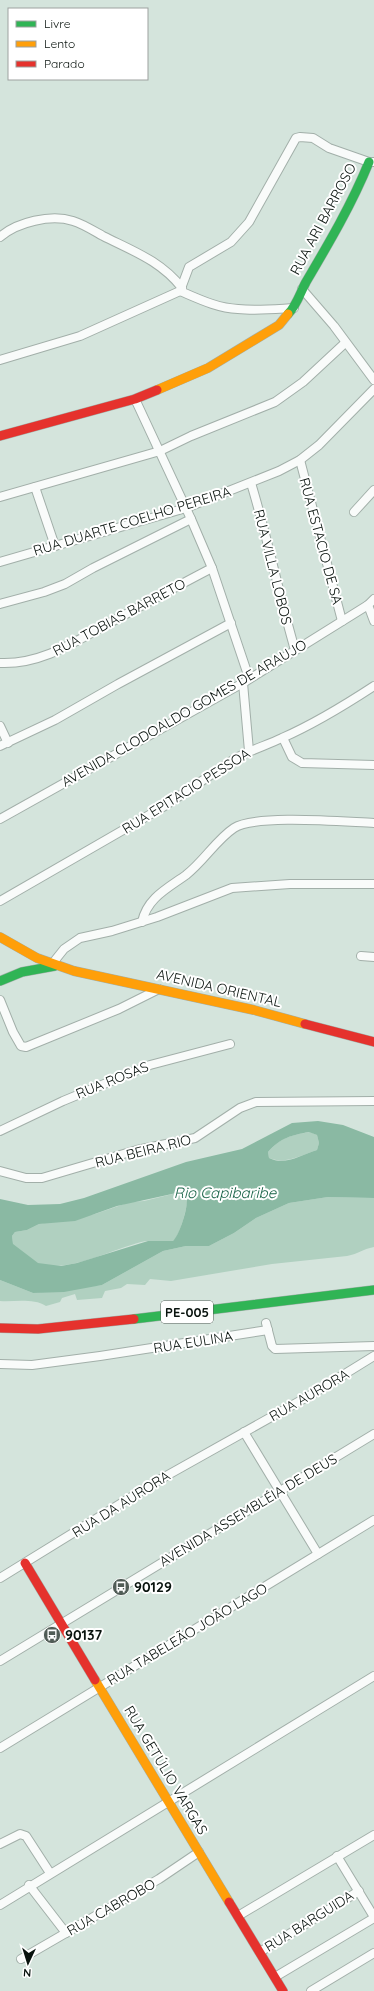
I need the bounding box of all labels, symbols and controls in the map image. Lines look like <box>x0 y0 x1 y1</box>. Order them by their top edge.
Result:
legend <box>8 8 148 80</box>
text: Livre <box>44 16 71 31</box>
text: Lento <box>44 36 75 51</box>
text: Parado <box>44 56 85 71</box>
street label: RUA ARI BARROSO <box>286 160 360 278</box>
street label: RUA ESTACIO DE SA <box>295 476 347 606</box>
street label: RUA DUARTE COELHO PEREIRA <box>31 482 233 560</box>
street label: RUA VILLA LOBOS <box>250 507 296 627</box>
street label: RUA TOBIAS BARRETO <box>49 574 189 660</box>
street label: AVENIDA CLODOALDO GOMES DE ARAUJO <box>58 635 310 791</box>
street label: RUA EPITACIO PESSOA <box>119 744 253 838</box>
street label: AVENIDA ORIENTAL <box>155 965 284 1011</box>
street label: RUA ROSAS <box>73 1057 151 1103</box>
street label: RUA BEIRA RIO <box>93 1130 193 1172</box>
water label: Rio Capibaribe <box>174 1183 277 1202</box>
road number: PE-005 <box>161 1301 213 1323</box>
street label: RUA EULINA <box>152 1327 234 1357</box>
street label: RUA AURORA <box>266 1365 352 1425</box>
street label: AVENIDA ASSEMBLÉIA DE DEUS <box>156 1450 340 1570</box>
street label: RUA DA AURORA <box>69 1467 173 1541</box>
bus stop icon: 90129 <box>111 1577 131 1597</box>
place label: 90129 <box>134 1578 172 1596</box>
street label: RUA TABELEÃO JOÃO LAGO <box>103 1579 271 1689</box>
bus stop icon: 90137 <box>42 1625 62 1645</box>
place label: 90137 <box>65 1626 103 1644</box>
street label: RUA GETÚLIO VARGAS <box>120 1702 212 1838</box>
street label: RUA CABROBO <box>64 1874 159 1940</box>
street label: RUA BARGUIDA <box>261 1886 357 1956</box>
north arrow <box>8 1943 48 1983</box>
text: N <box>23 1966 32 1980</box>

